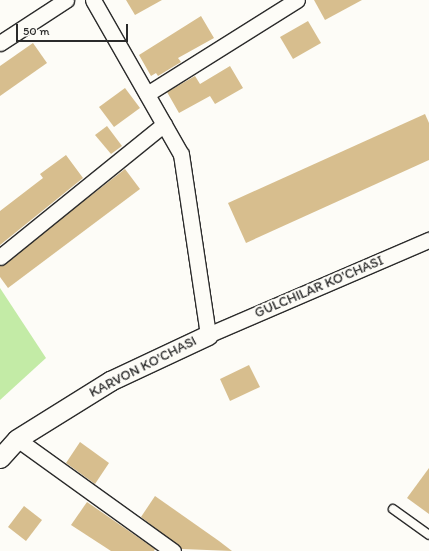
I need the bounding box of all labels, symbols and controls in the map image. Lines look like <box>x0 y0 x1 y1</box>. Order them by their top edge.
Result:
scale bar <box>18 16 130 42</box>
text: 50 m <box>23 24 49 38</box>
street label: GULCHILAR KO'CHASI <box>252 252 386 322</box>
street label: KARVON KO'CHASI <box>86 332 200 402</box>

